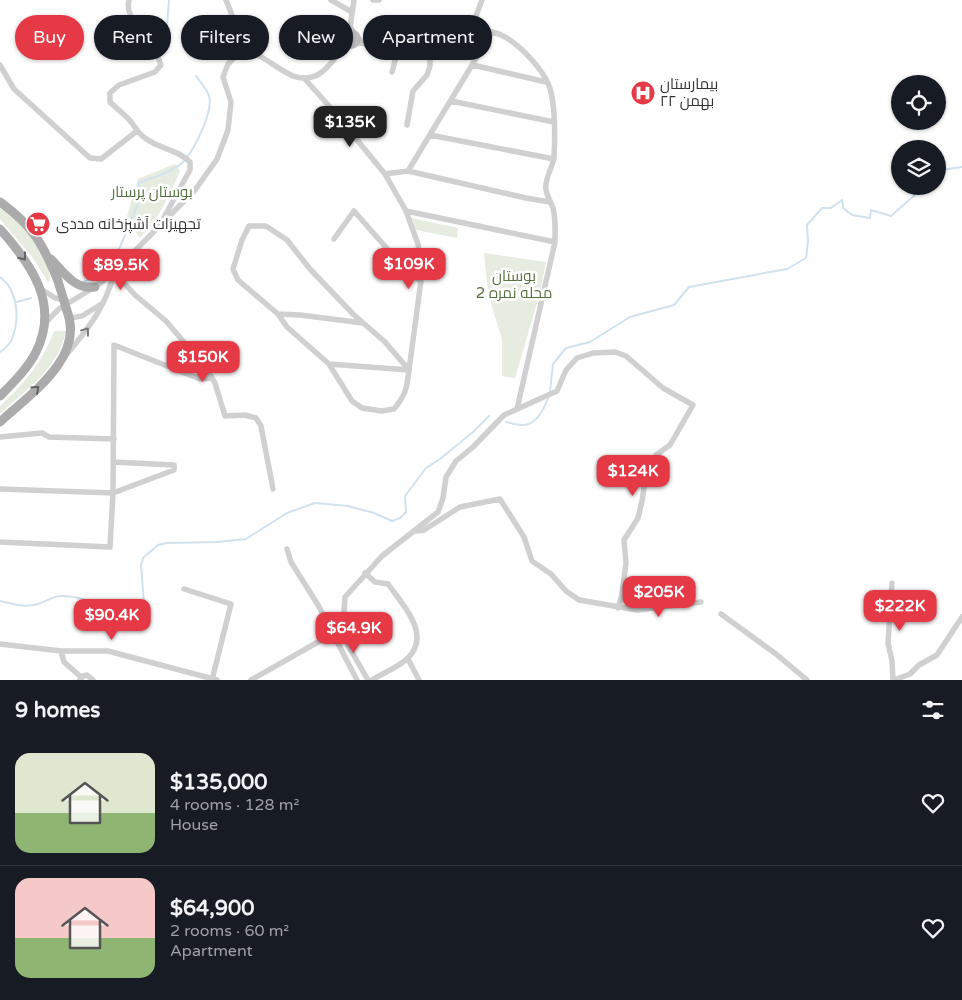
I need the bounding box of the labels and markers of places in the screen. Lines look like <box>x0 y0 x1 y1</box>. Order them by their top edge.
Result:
place label: بیمارستان ۲۲ بهمن <box>660 75 718 111</box>
hospital icon: بیمارستان ۲۲ بهمن <box>630 80 656 106</box>
pin: $135K <box>315 106 385 148</box>
supermarket icon: تجهیزات آشپزخانه مددی <box>25 211 51 237</box>
place label: تجهیزات آشپزخانه مددی <box>56 215 201 234</box>
pin: $89.5K <box>80 248 162 291</box>
pin: $109K <box>374 248 444 290</box>
pin: $150K <box>168 340 238 383</box>
pin: $124K <box>598 454 668 497</box>
pin: $205K <box>624 576 694 618</box>
pin: $222K <box>865 590 935 632</box>
pin: $90.4K <box>71 598 153 641</box>
pin: $64.9K <box>313 612 395 654</box>

